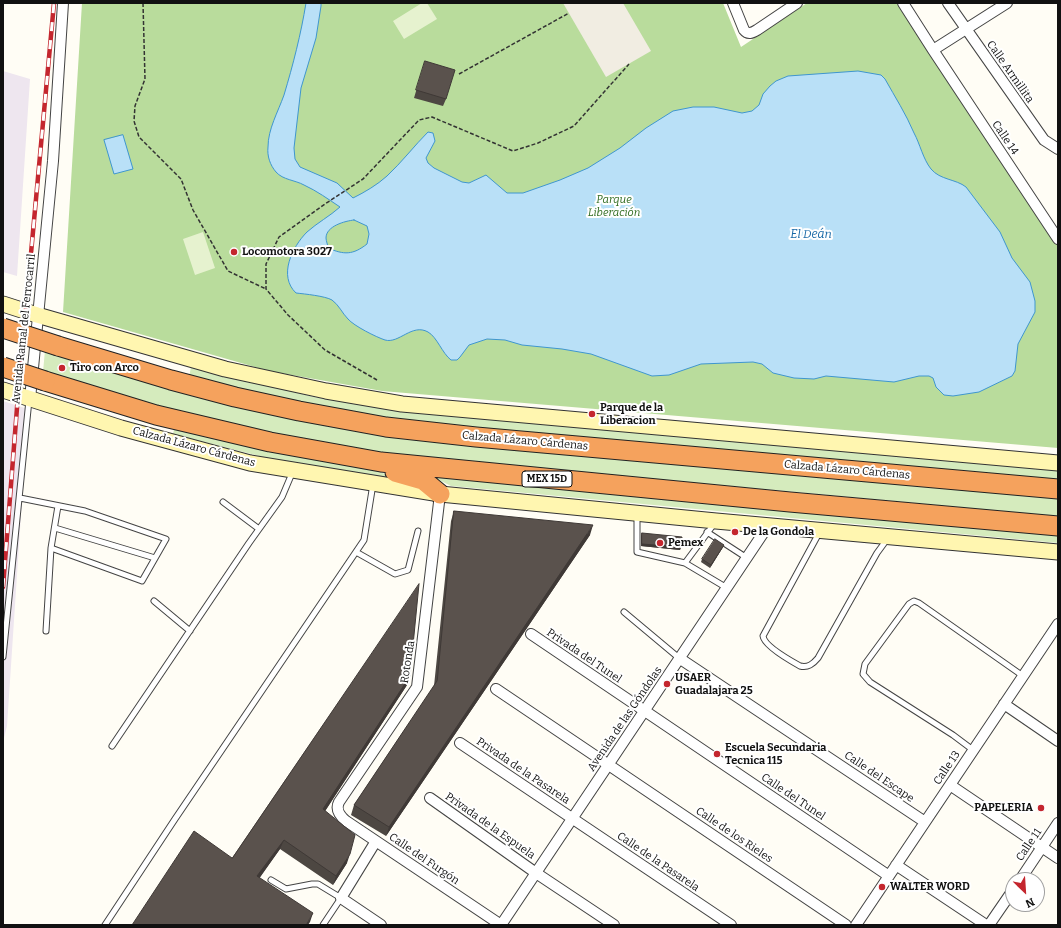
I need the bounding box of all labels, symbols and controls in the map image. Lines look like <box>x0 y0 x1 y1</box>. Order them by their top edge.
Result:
street label: Calle Armillita <box>984 38 1036 106</box>
street label: Calle 14 <box>989 118 1021 158</box>
park label: Parque Liberación <box>588 193 640 219</box>
water label: El Deán <box>790 228 832 242</box>
place label: Locomotora 3027 <box>242 245 332 259</box>
marker: Locomotora 3027 <box>229 247 239 257</box>
street label: Avenida Ramal del Ferrocarril <box>10 253 38 405</box>
place label: Tiro con Arco <box>70 361 139 375</box>
marker: Tiro con Arco <box>57 363 67 373</box>
place label: Parque de la Liberacion <box>600 401 663 427</box>
marker: Parque de la Liberacion <box>587 409 597 419</box>
street label: Calzada Lázaro Cárdenas <box>131 424 257 470</box>
street label: Calzada Lázaro Cárdenas <box>461 429 589 453</box>
street label: Calzada Lázaro Cárdenas <box>783 458 911 482</box>
road number: MEX 15D <box>522 471 572 487</box>
place label: De la Gondola <box>743 525 814 539</box>
marker: De la Gondola <box>730 527 740 537</box>
place label: Pemex <box>668 536 703 550</box>
marker: Pemex <box>655 538 665 548</box>
street label: Privada del Tunel <box>544 626 624 686</box>
street label: Rotonda <box>398 640 418 684</box>
street label: Avenida de las Góndolas <box>585 664 665 774</box>
place label: USAER Guadalajara 25 <box>675 671 753 697</box>
marker: USAER Guadalajara 25 <box>662 679 672 689</box>
street label: Privada de la Pasarela <box>474 735 572 807</box>
place label: Escuela Secundaria Tecnica 115 <box>725 741 827 767</box>
street label: Calle 13 <box>931 748 963 788</box>
marker: Escuela Secundaria Tecnica 115 <box>712 749 722 759</box>
street label: Calle del Escape <box>842 749 916 805</box>
street label: Calle del Tunel <box>758 771 828 823</box>
street label: Privada de la Espuela <box>443 790 537 862</box>
place label: PAPELERIA <box>974 801 1033 815</box>
marker: PAPELERIA <box>1036 803 1046 813</box>
street label: Calle de los Rieles <box>693 804 775 866</box>
street label: Calle 11 <box>1013 826 1045 864</box>
street label: Calle de la Pasarela <box>614 830 702 894</box>
street label: Calle del Furgón <box>386 831 462 887</box>
north arrow <box>1005 872 1045 912</box>
place label: WALTER WORD <box>890 880 970 894</box>
marker: WALTER WORD <box>877 882 887 892</box>
text: N <box>1023 895 1036 910</box>

